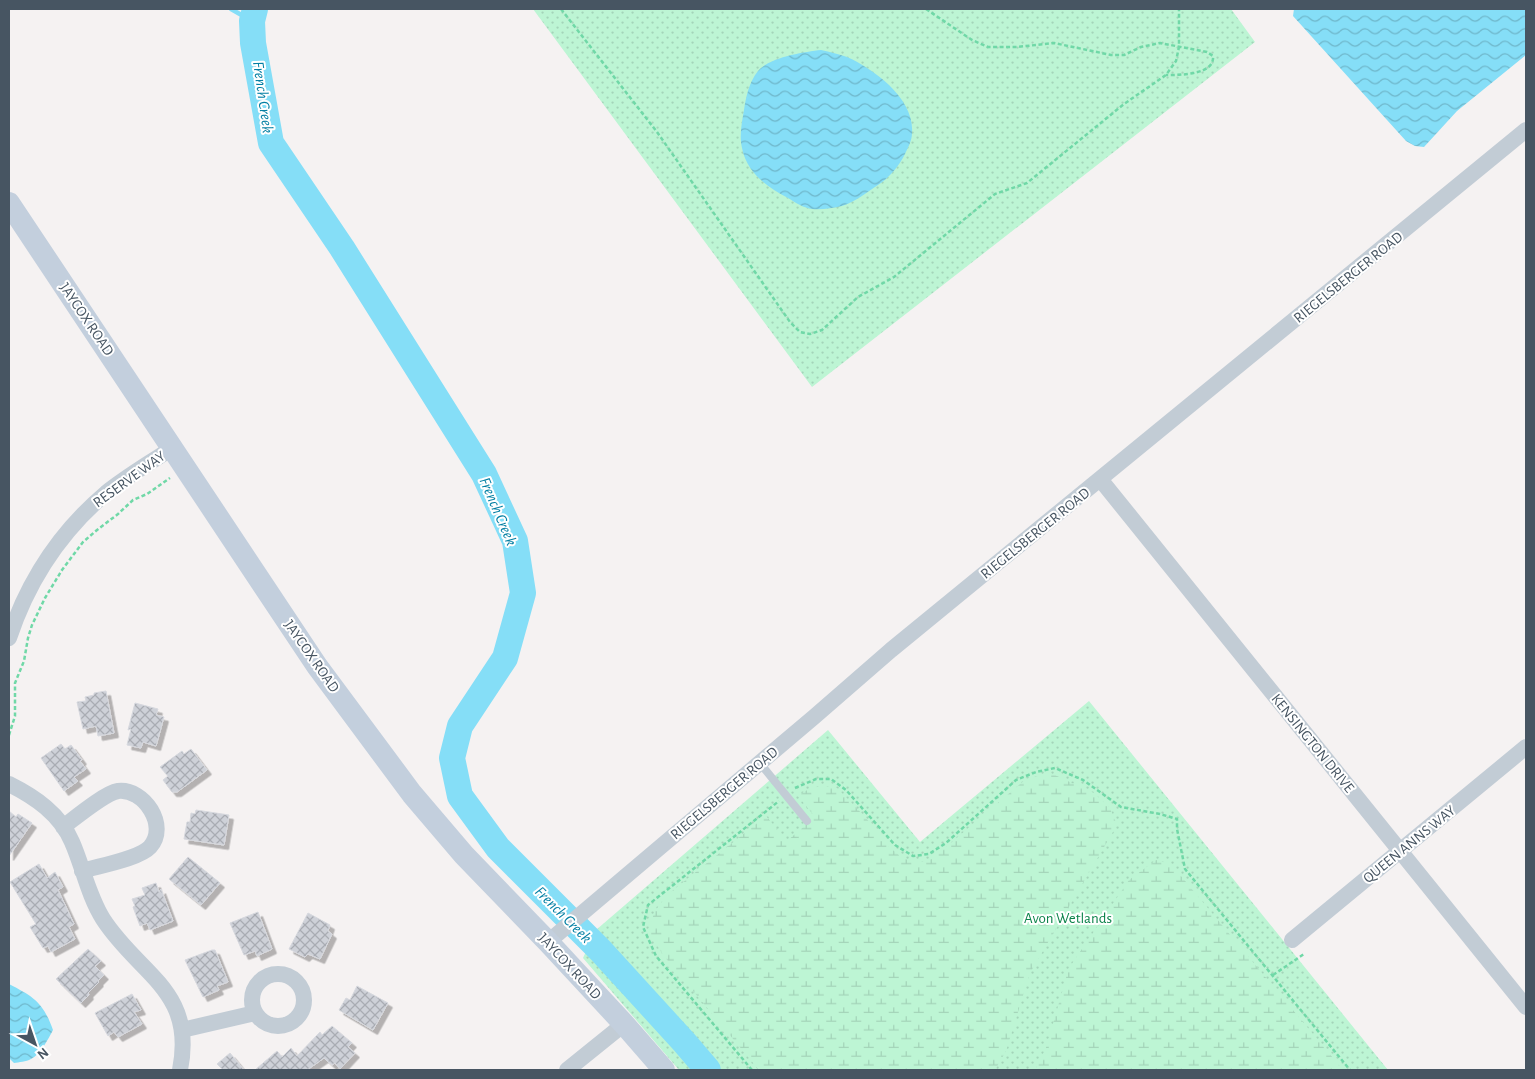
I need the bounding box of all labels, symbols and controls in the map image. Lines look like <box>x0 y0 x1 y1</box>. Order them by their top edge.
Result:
water label: French Creek <box>250 60 276 134</box>
street label: RIEGELSBERGER ROAD <box>1291 229 1406 326</box>
street label: JAYCOX ROAD <box>57 280 117 359</box>
street label: RESERVE WAY <box>91 448 168 510</box>
water label: French Creek <box>477 475 520 548</box>
street label: RIEGELSBERGER ROAD <box>978 485 1093 582</box>
street label: JAYCOX ROAD <box>281 617 342 695</box>
street label: KENSINGTON DRIVE <box>1268 691 1357 796</box>
street label: RIEGELSBERGER ROAD <box>668 744 781 843</box>
street label: QUEEN ANNS WAY <box>1360 803 1458 886</box>
water label: French Creek <box>532 883 595 946</box>
park label: Avon Wetlands <box>1024 911 1112 926</box>
street label: JAYCOX ROAD <box>535 930 604 1002</box>
north arrow <box>10 1019 60 1069</box>
text: N <box>34 1045 51 1062</box>

